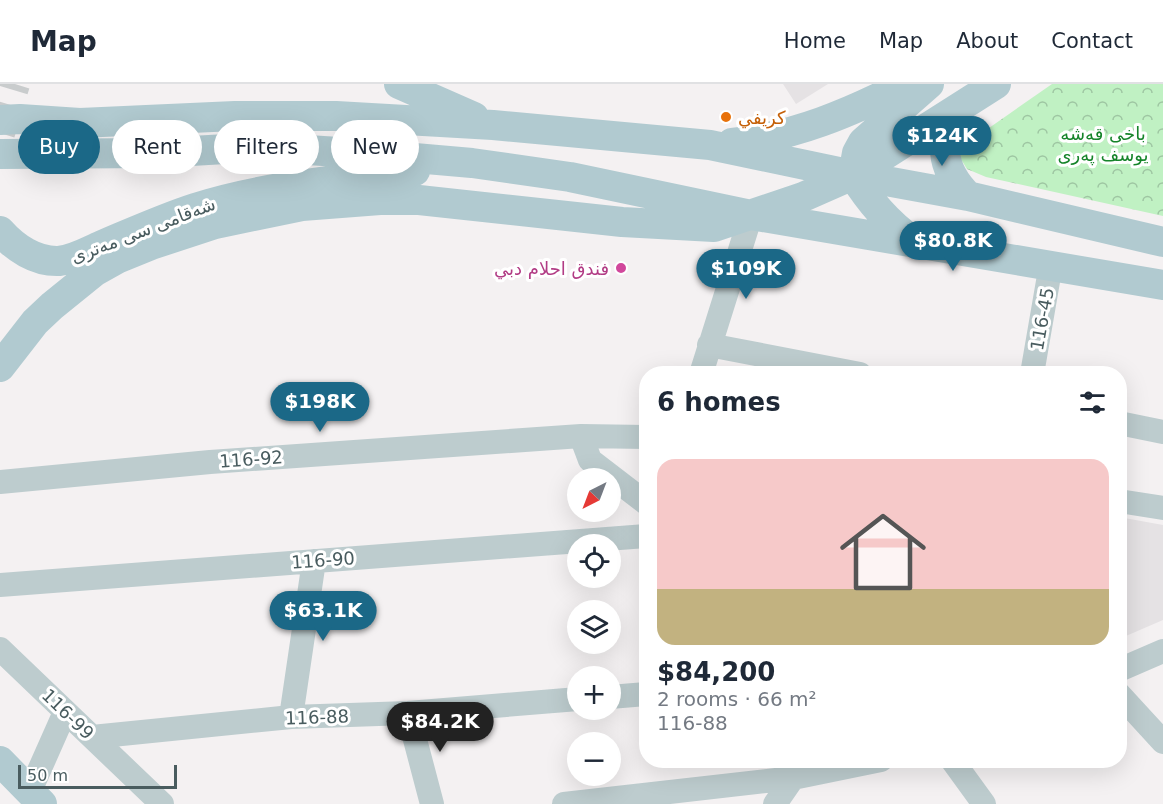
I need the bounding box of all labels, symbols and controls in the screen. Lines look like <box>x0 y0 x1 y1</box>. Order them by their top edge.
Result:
text: Map <box>30 25 97 58</box>
text: Home <box>784 29 846 53</box>
text: Map <box>879 29 923 53</box>
text: About <box>956 29 1018 53</box>
text: Contact <box>1051 29 1133 53</box>
place label: كريفي <box>738 107 786 129</box>
marker: كريفي <box>719 110 733 124</box>
pin: $124K <box>900 116 984 167</box>
chip: Buy <box>18 120 100 174</box>
chip: Rent <box>112 120 202 174</box>
chip: Filters <box>214 120 319 174</box>
chip: New <box>331 120 419 174</box>
text: $124K <box>906 123 978 147</box>
park label: باخی قەشە یوسف پەری <box>1057 123 1149 166</box>
street label: شەقامی سی مەتری <box>68 193 219 268</box>
pin: $80.8K <box>904 221 1002 272</box>
text: $80.8K <box>914 228 992 252</box>
pin: $109K <box>704 249 788 300</box>
text: $109K <box>710 256 782 280</box>
place label: فندق احلام دبي <box>494 258 609 280</box>
marker: فندق احلام دبي <box>614 261 628 275</box>
street label: 116-45 <box>1026 286 1058 352</box>
pin: $198K <box>278 382 362 433</box>
icon: filters <box>1076 386 1109 419</box>
text: 6 homes <box>657 387 781 417</box>
text: $198K <box>284 389 356 413</box>
street label: 116-92 <box>218 446 284 472</box>
north arrow <box>567 468 621 522</box>
map controls <box>567 468 621 786</box>
icon: home <box>829 498 937 606</box>
button: locate <box>567 534 621 588</box>
street label: 116-90 <box>290 547 356 573</box>
pin: $63.1K <box>274 591 372 642</box>
text: $63.1K <box>284 598 362 622</box>
button: layers <box>567 600 621 654</box>
text: $84,200 <box>657 657 775 687</box>
button: + <box>567 666 621 720</box>
street label: 116-99 <box>38 684 98 744</box>
text: 2 rooms · 66 m² <box>657 687 817 711</box>
pin: $84.2K <box>391 702 489 753</box>
street label: 116-88 <box>285 705 349 729</box>
text: $84.2K <box>401 709 479 733</box>
text: 116-88 <box>657 711 728 735</box>
button: − <box>567 732 621 786</box>
scale bar <box>18 762 177 790</box>
text: 50 m <box>27 766 68 785</box>

